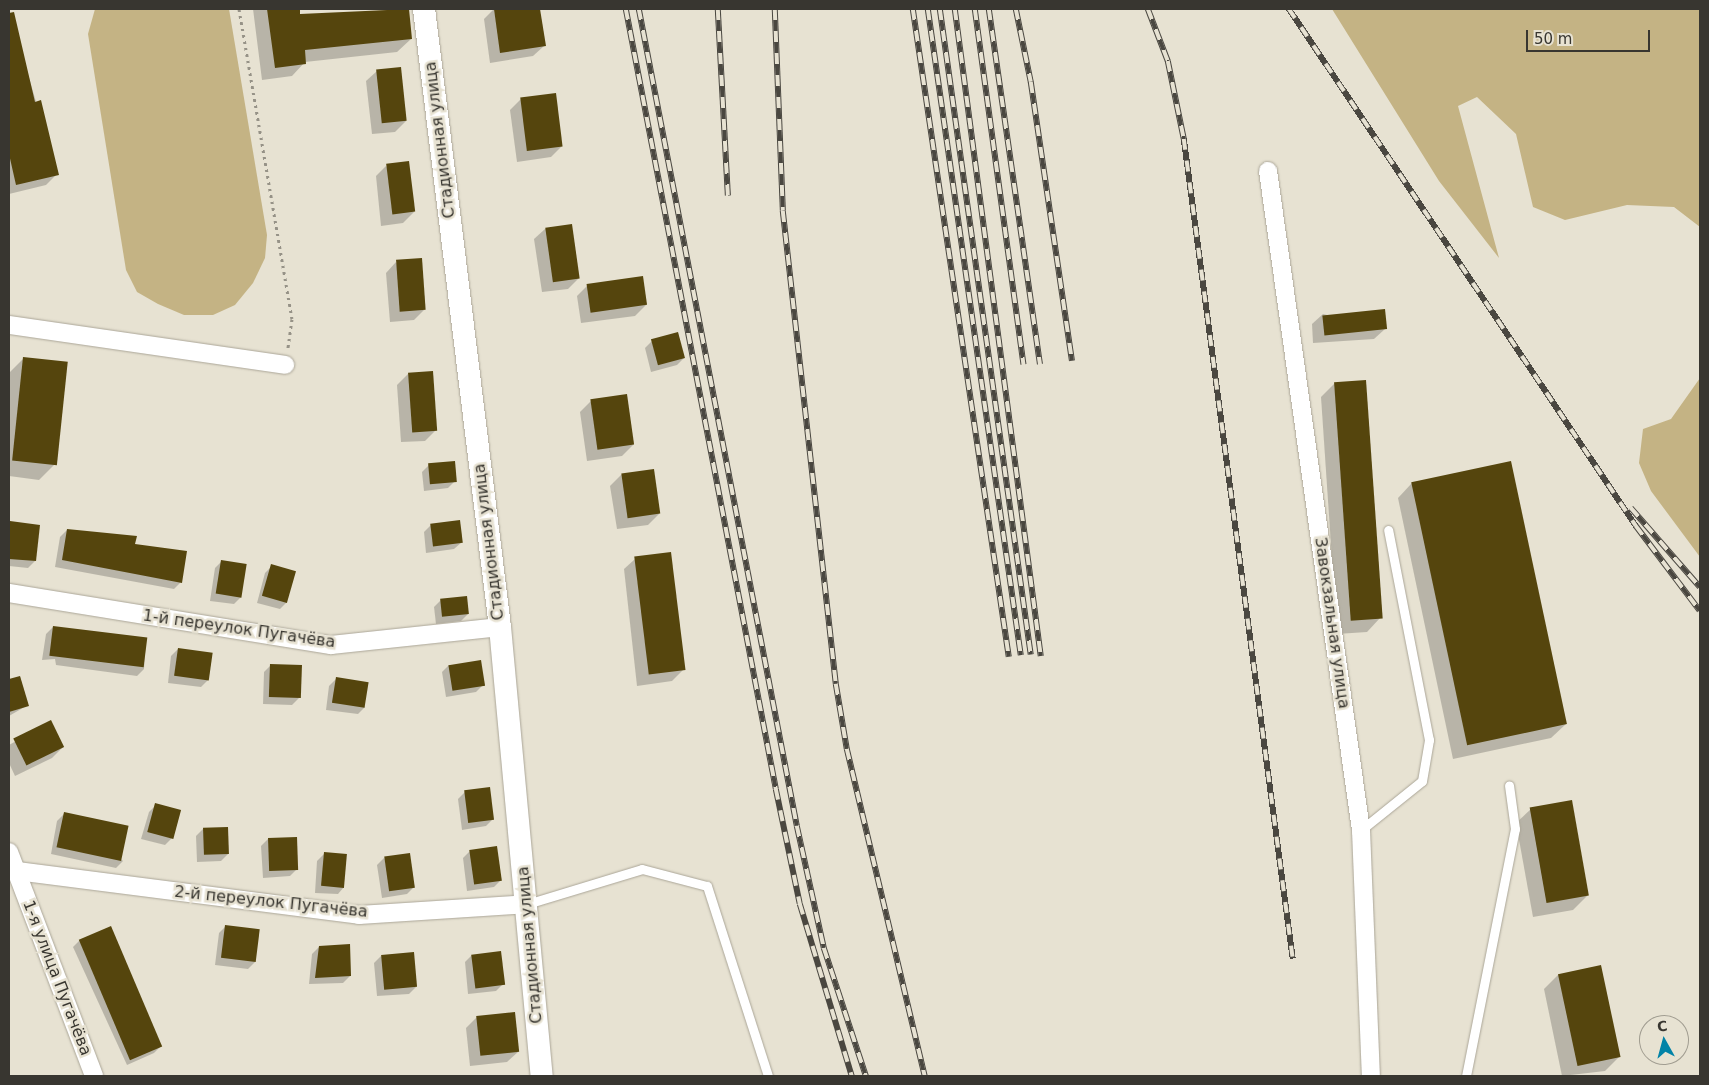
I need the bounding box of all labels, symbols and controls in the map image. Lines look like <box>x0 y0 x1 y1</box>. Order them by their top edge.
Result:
scale bar <box>1529 20 1653 52</box>
text: 50 m <box>1534 30 1572 48</box>
street label: Стадионная улица <box>421 61 459 219</box>
street label: Стадионная улица <box>470 463 508 621</box>
street label: Завокзальная улица <box>1310 536 1354 710</box>
street label: 1-й переулок Пугачёва <box>141 606 337 652</box>
street label: Стадионная улица <box>514 866 546 1024</box>
street label: 2-й переулок Пугачёва <box>173 882 369 922</box>
street label: 1-я улица Пугачёва <box>19 898 95 1058</box>
north arrow <box>1639 1015 1689 1065</box>
text: С <box>1656 1018 1668 1035</box>

